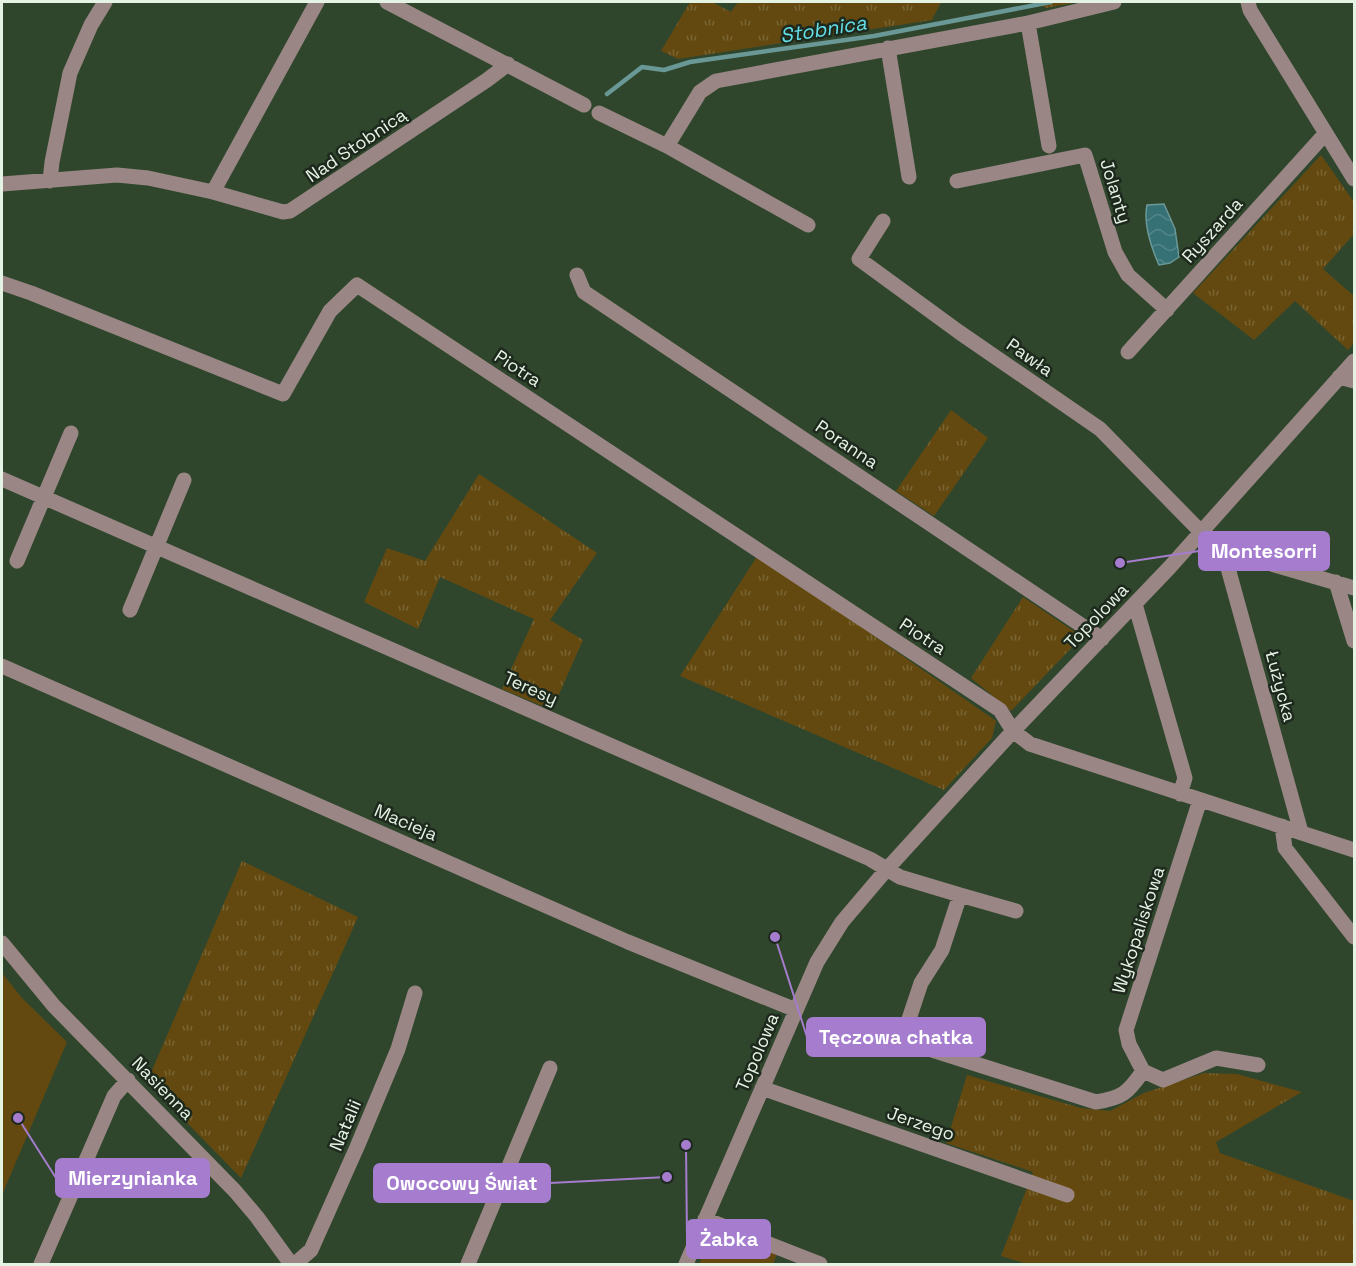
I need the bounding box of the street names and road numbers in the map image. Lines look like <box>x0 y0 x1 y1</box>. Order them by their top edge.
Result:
street label: Nad Stobnicą <box>301 103 411 187</box>
street label: Jolanty <box>1095 156 1137 226</box>
street label: Ryszarda <box>1177 193 1247 267</box>
street label: Pawła <box>1002 333 1058 381</box>
street label: Piotra <box>490 344 546 392</box>
street label: Poranna <box>811 415 883 473</box>
street label: Topolowa <box>1059 578 1133 654</box>
street label: Piotra <box>895 612 951 660</box>
street label: Łużycka <box>1260 648 1302 724</box>
street label: Teresy <box>500 666 562 710</box>
street label: Macieja <box>371 798 441 846</box>
street label: Wykopaliskowa <box>1107 864 1169 996</box>
street label: Topolowa <box>730 1009 784 1095</box>
street label: Nasienna <box>127 1052 199 1124</box>
street label: Natalii <box>324 1096 366 1154</box>
street label: Jerzego <box>884 1101 958 1145</box>

